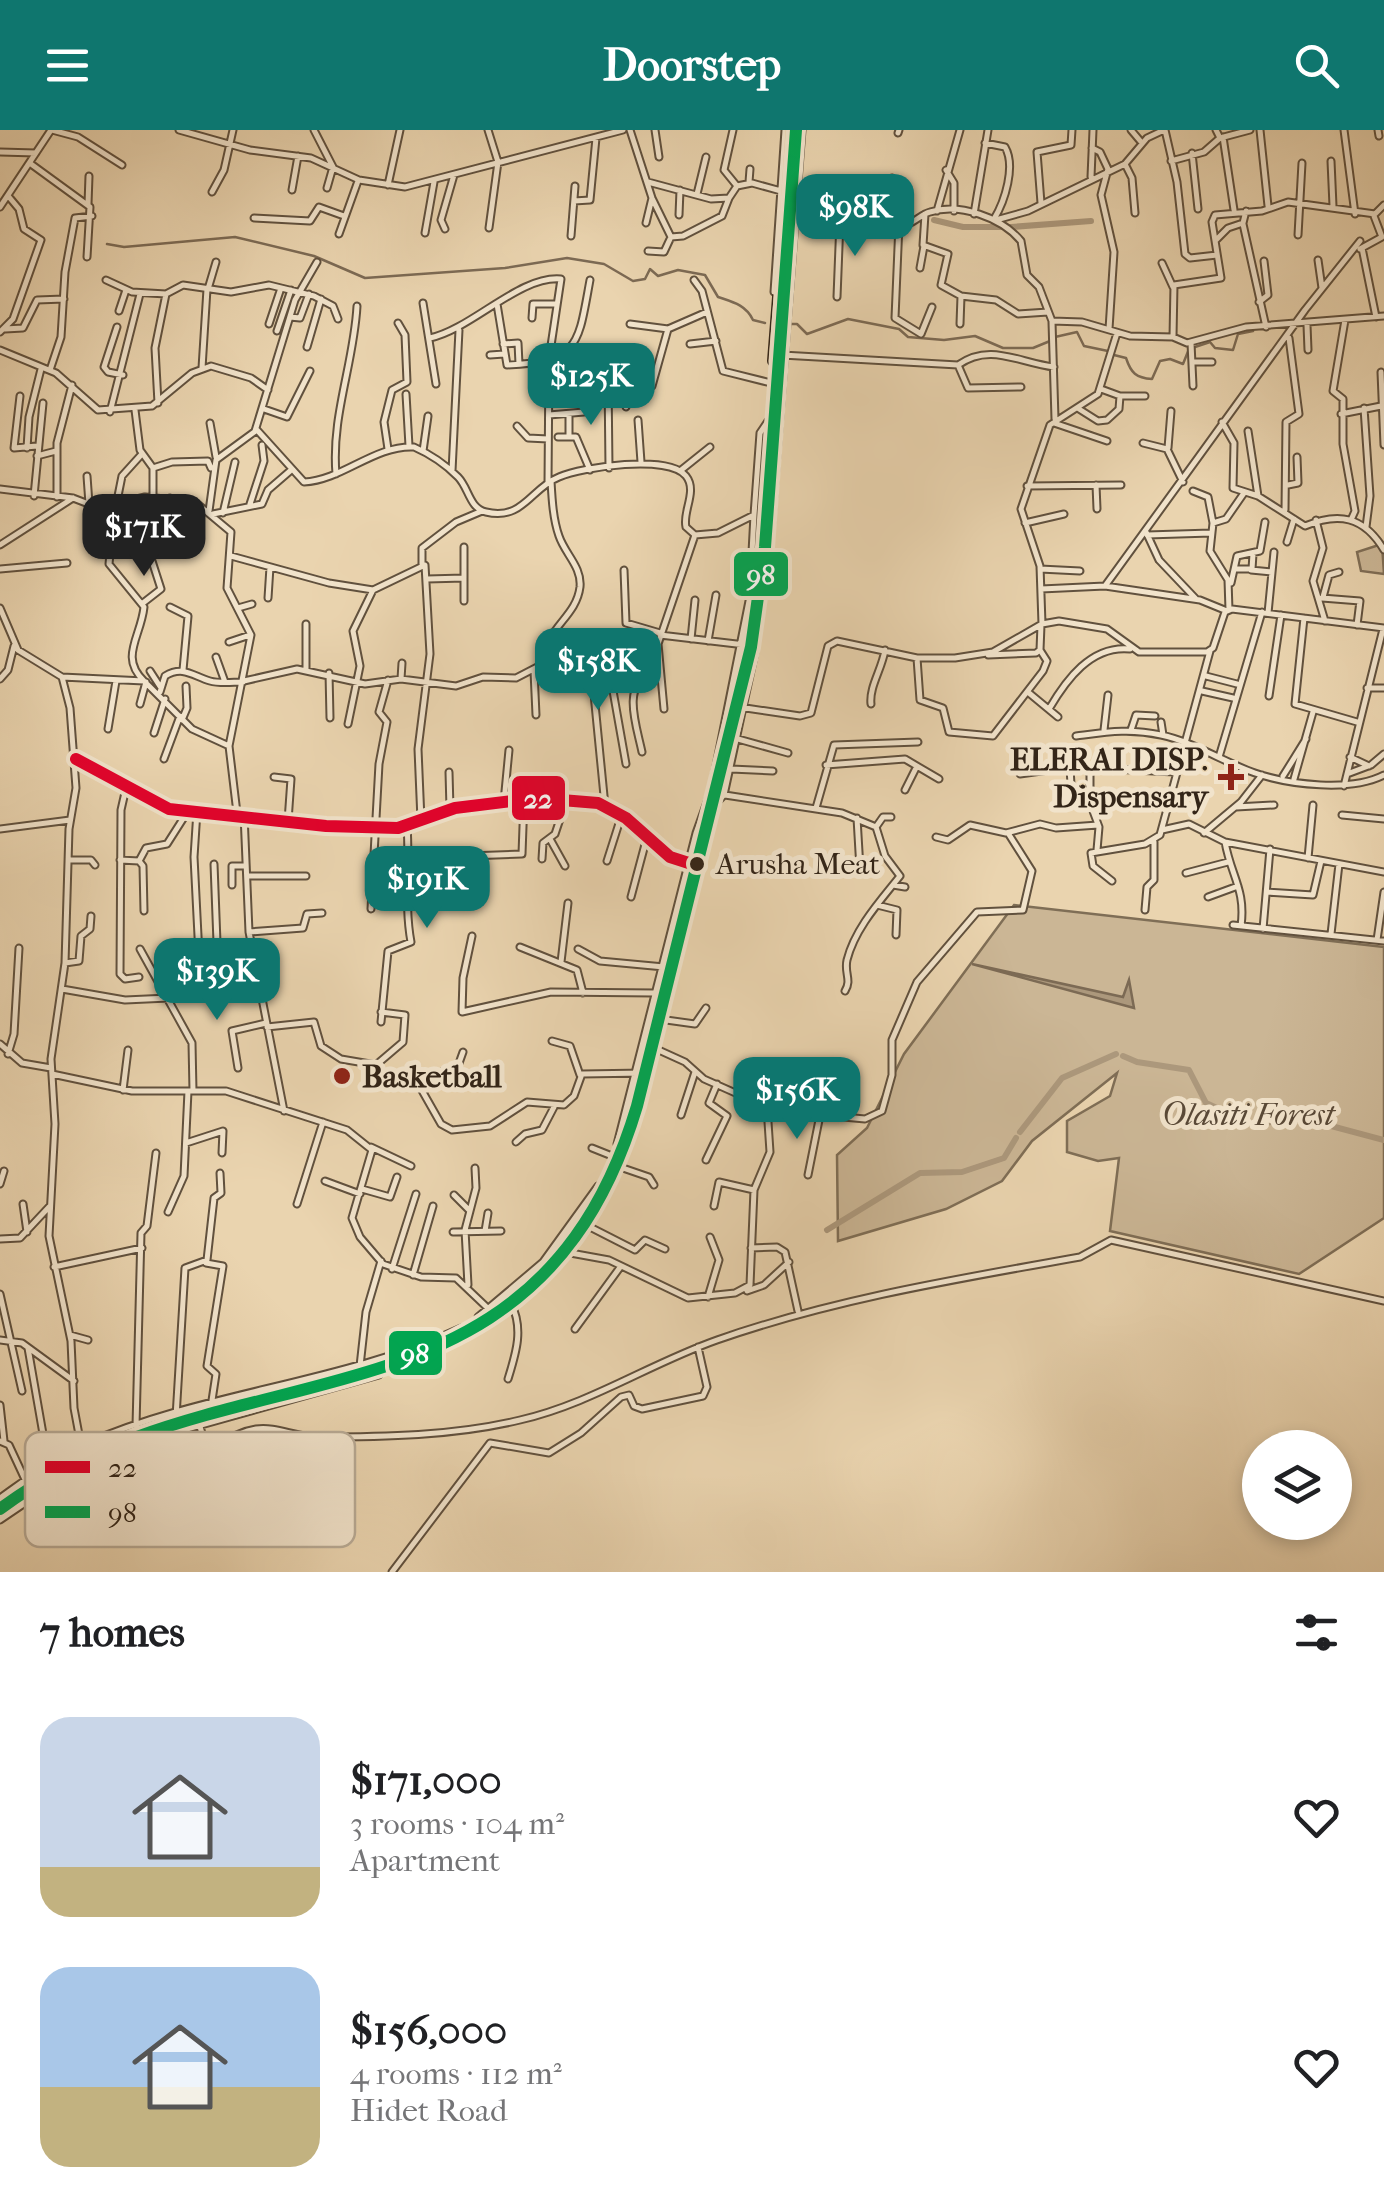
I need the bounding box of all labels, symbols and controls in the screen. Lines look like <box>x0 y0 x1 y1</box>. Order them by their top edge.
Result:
icon: menu <box>40 38 95 93</box>
icon: search <box>1289 38 1344 93</box>
text: Doorstep <box>603 39 781 92</box>
pin: $98K <box>796 174 914 259</box>
text: $98K <box>818 188 892 225</box>
pin: $125K <box>521 343 661 428</box>
text: $125K <box>550 357 632 394</box>
pin: $171K <box>74 494 214 579</box>
text: $171K <box>104 508 184 545</box>
line badge: 98 <box>732 550 790 598</box>
text: 98 <box>747 558 775 591</box>
pin: $158K <box>528 628 668 713</box>
text: $158K <box>557 642 639 679</box>
place label: ELERAI DISP. Dispensary <box>1010 741 1210 815</box>
marker: ELERAI DISP. Dispensary <box>1218 764 1244 790</box>
line badge: 22 <box>510 774 567 822</box>
text: 22 <box>524 782 552 815</box>
pin: $191K <box>357 846 497 931</box>
place label: Arusha Meat <box>715 847 880 882</box>
marker: Arusha Meat <box>687 854 707 874</box>
text: $191K <box>387 860 467 897</box>
pin: $139K <box>147 938 287 1023</box>
text: $139K <box>176 952 258 989</box>
pin: $156K <box>727 1057 867 1142</box>
place label: Basketball <box>362 1058 502 1095</box>
marker: Basketball <box>331 1065 353 1087</box>
text: $156K <box>755 1071 839 1108</box>
park label: Olasiti Forest <box>1162 1096 1337 1133</box>
line badge: 98 <box>387 1329 444 1377</box>
text: 98 <box>401 1337 429 1370</box>
map controls <box>1242 1430 1352 1540</box>
button: layers <box>1242 1430 1352 1540</box>
legend <box>25 1432 355 1547</box>
text: 22 <box>108 1451 137 1484</box>
text: 98 <box>108 1496 137 1529</box>
icon: filters <box>1289 1605 1344 1660</box>
text: 7 homes <box>40 1608 185 1657</box>
text: $171,000 <box>350 1756 502 1805</box>
icon: home <box>120 1757 240 1877</box>
icon: heart <box>1289 1790 1344 1845</box>
text: 3 rooms · 104 m² <box>350 1805 564 1842</box>
text: Apartment <box>350 1842 500 1879</box>
text: $156,000 <box>350 2006 507 2055</box>
icon: home <box>120 2007 240 2127</box>
icon: heart <box>1289 2040 1344 2095</box>
text: 4 rooms · 112 m² <box>350 2055 562 2092</box>
text: Hidet Road <box>350 2092 507 2129</box>

